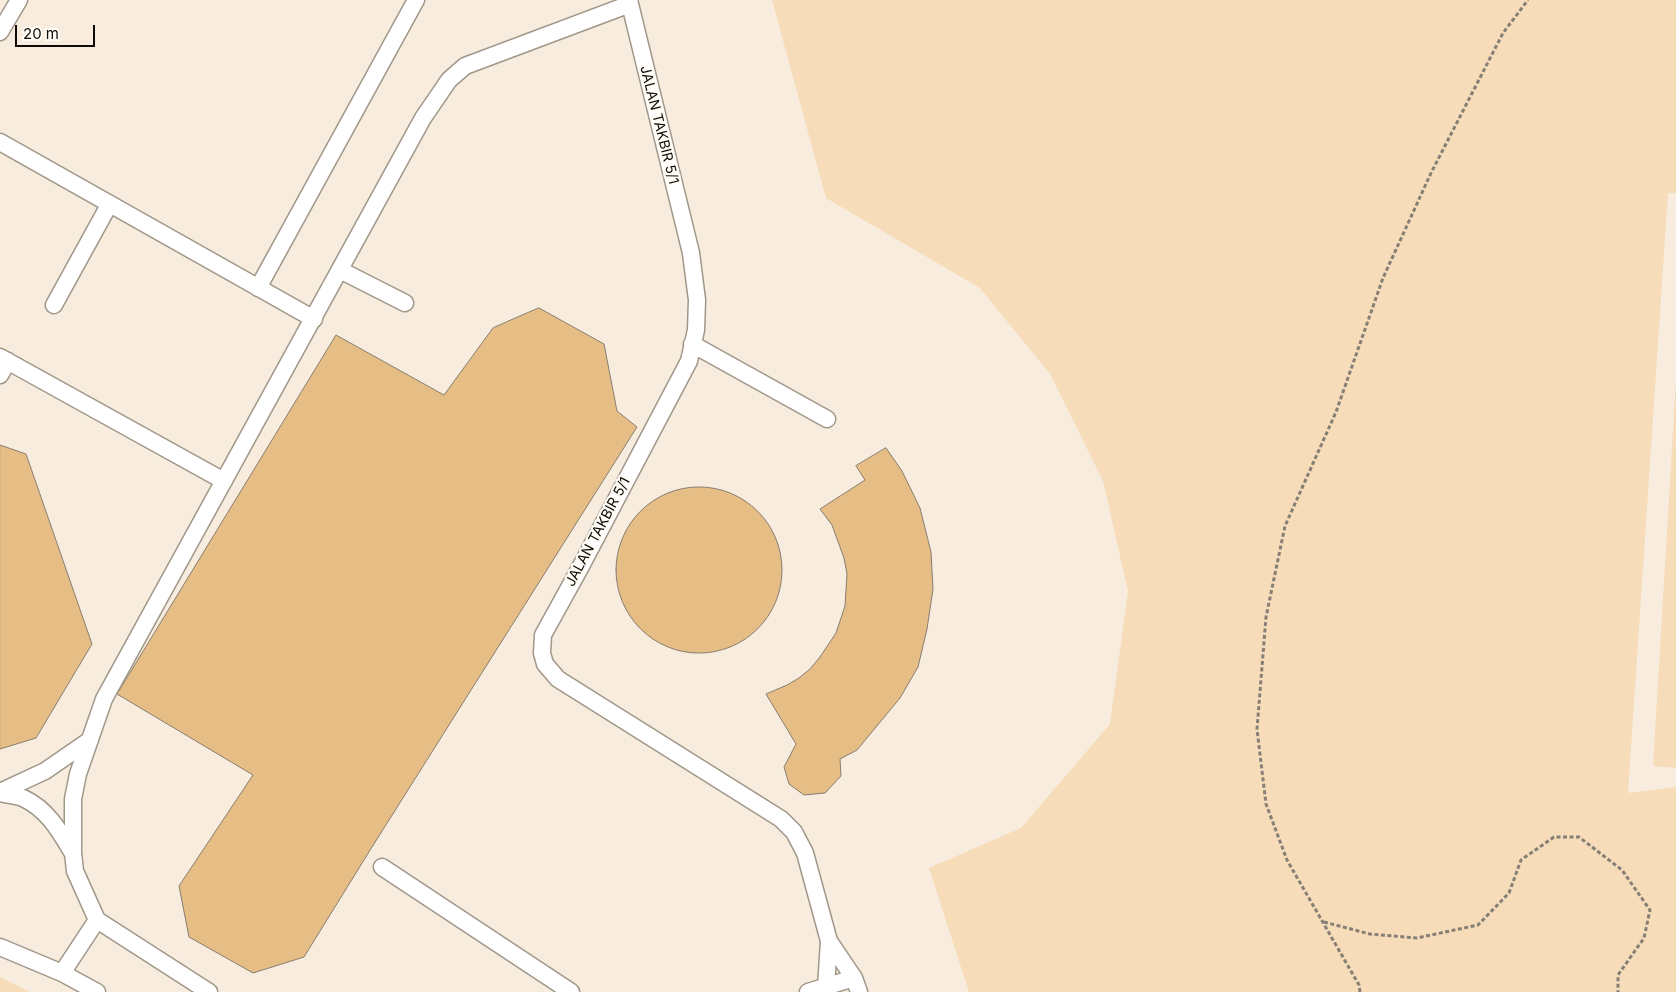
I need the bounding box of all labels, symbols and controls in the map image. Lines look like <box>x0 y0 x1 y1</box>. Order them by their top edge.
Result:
scale bar <box>18 15 98 47</box>
text: 20 m <box>23 24 59 43</box>
street label: JALAN TAKBIR 5/1 <box>636 64 682 186</box>
street label: JALAN TAKBIR 5/1 <box>562 474 634 590</box>

